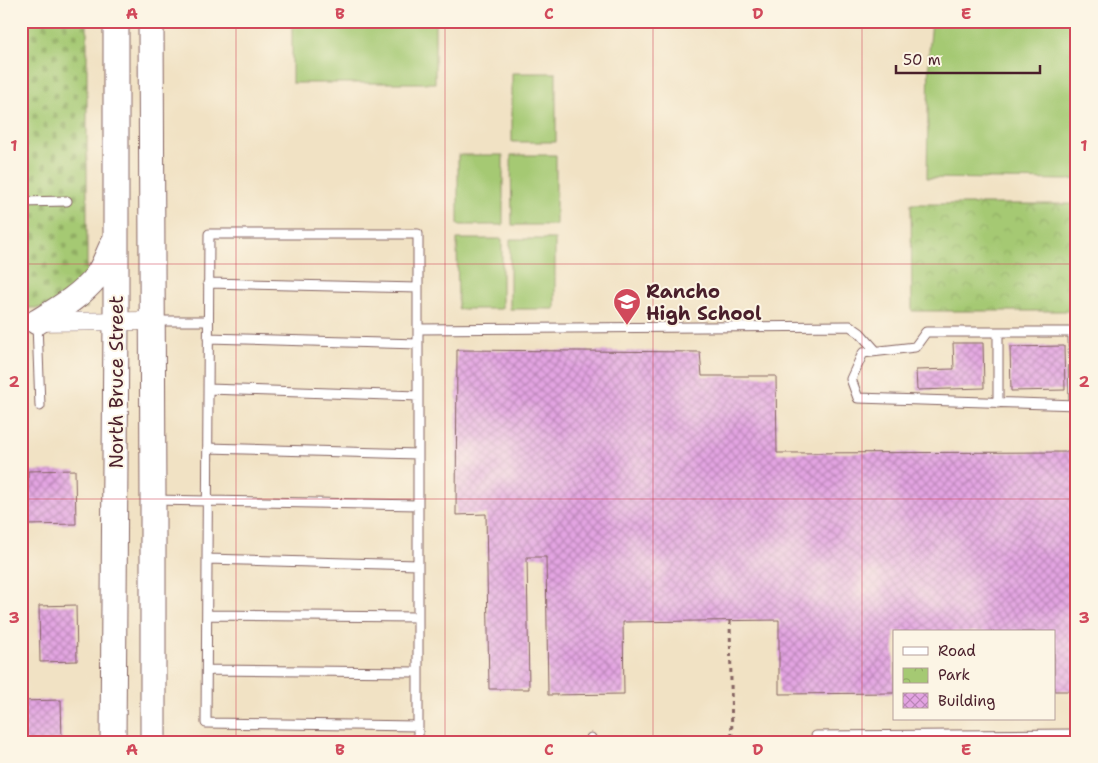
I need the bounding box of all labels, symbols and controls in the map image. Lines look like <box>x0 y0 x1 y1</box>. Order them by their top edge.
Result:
text: A <box>126 3 138 24</box>
text: B <box>335 3 345 24</box>
text: C <box>544 3 554 24</box>
text: D <box>752 3 764 24</box>
text: E <box>961 3 971 24</box>
scale bar <box>896 42 1039 74</box>
text: 50 m <box>903 50 941 70</box>
text: 1 <box>10 135 18 156</box>
text: 1 <box>1080 135 1088 156</box>
place label: Rancho High School <box>646 279 762 326</box>
school or university icon: Rancho High School <box>612 287 642 326</box>
street label: North Bruce Street <box>104 295 129 469</box>
text: 2 <box>8 371 20 392</box>
text: 2 <box>1078 371 1090 392</box>
text: 3 <box>8 607 20 628</box>
text: 3 <box>1078 607 1090 628</box>
legend <box>893 630 1056 720</box>
text: Road <box>938 641 976 661</box>
text: Park <box>938 665 970 685</box>
text: Building <box>938 691 995 711</box>
text: A <box>126 739 138 760</box>
text: B <box>335 739 345 760</box>
text: C <box>544 739 554 760</box>
text: D <box>752 739 764 760</box>
text: E <box>961 739 971 760</box>

